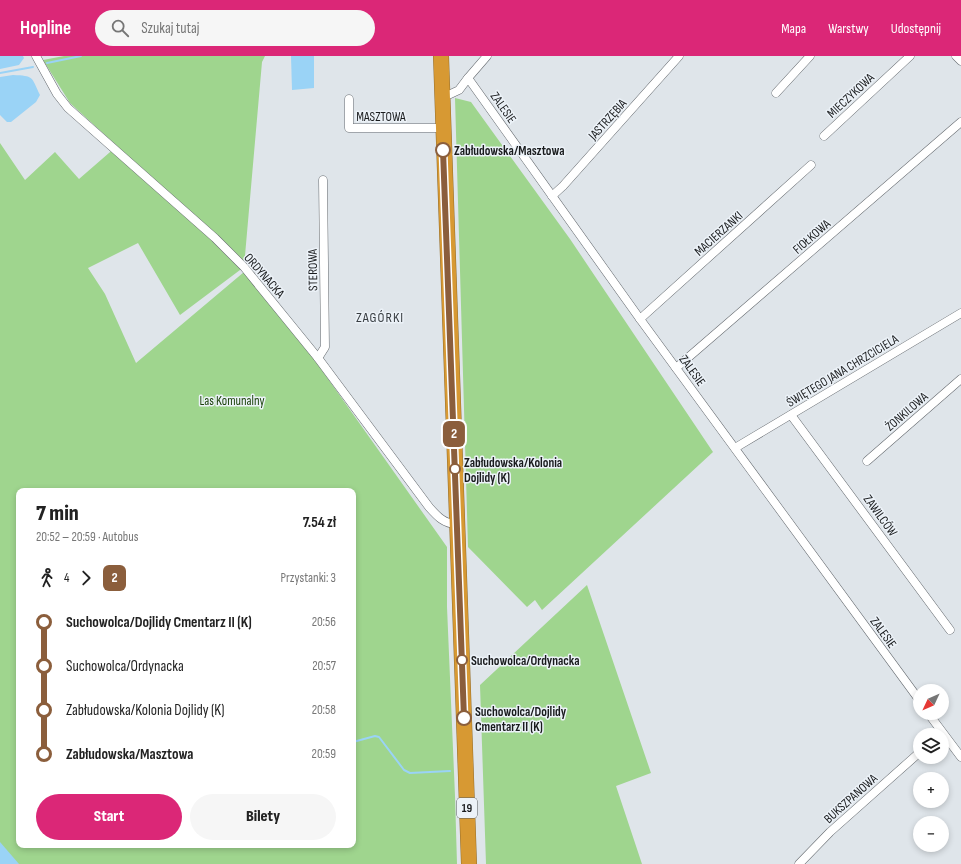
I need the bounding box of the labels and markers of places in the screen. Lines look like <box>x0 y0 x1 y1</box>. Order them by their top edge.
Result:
marker: Zabłudowska/Masztowa <box>435 142 451 158</box>
place label: Zabłudowska/Masztowa <box>454 143 564 159</box>
place label: Zabłudowska/Kolonia Dojlidy (K) <box>464 455 562 486</box>
marker: Zabłudowska/Kolonia Dojlidy (K) <box>449 463 461 475</box>
place label: Suchowolca/Ordynacka <box>471 653 580 669</box>
marker: Suchowolca/Ordynacka <box>456 654 468 666</box>
place label: Suchowolca/Dojlidy Cmentarz II (K) <box>475 704 567 735</box>
marker: Suchowolca/Dojlidy Cmentarz II (K) <box>456 710 472 726</box>

